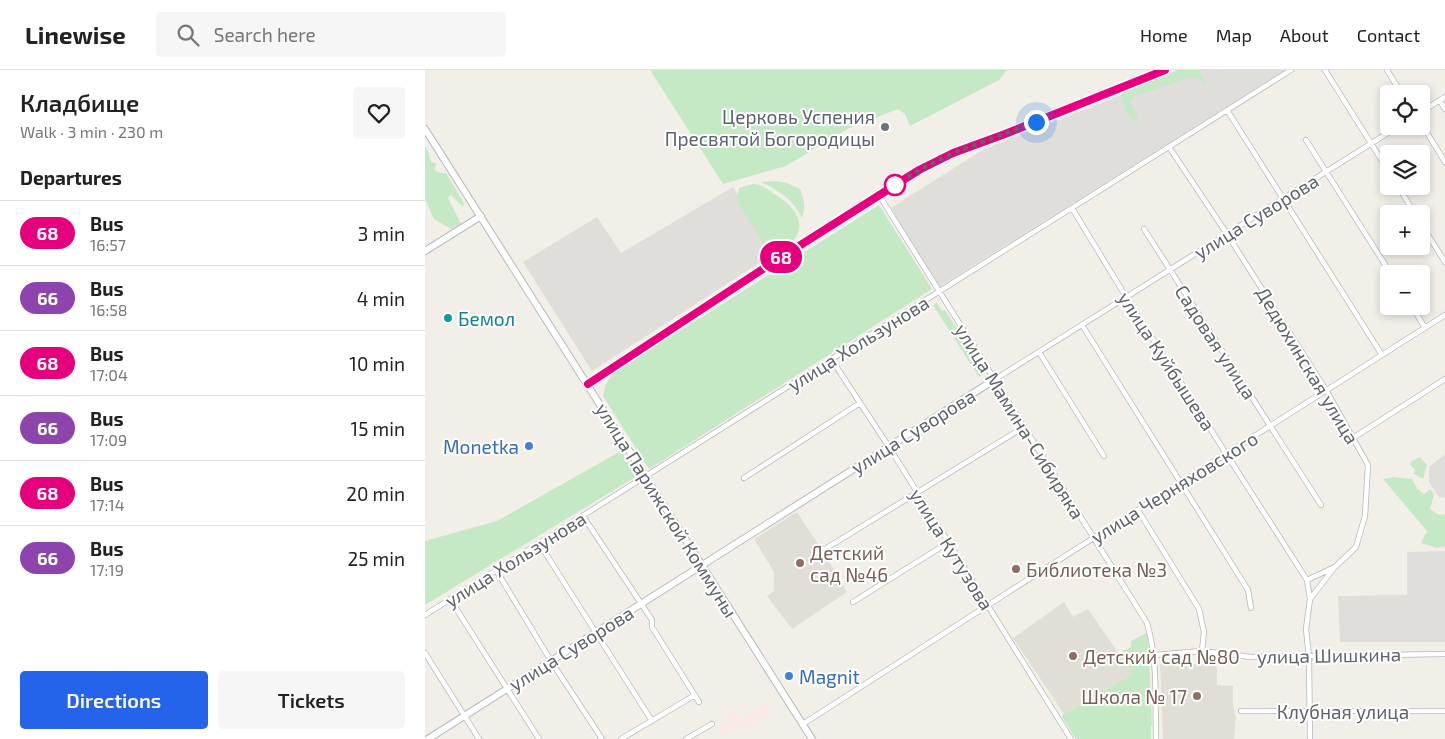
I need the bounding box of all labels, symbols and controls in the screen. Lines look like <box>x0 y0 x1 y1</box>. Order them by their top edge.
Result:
search box <box>156 12 506 57</box>
text: Linewise <box>25 20 126 49</box>
icon: search <box>174 21 202 49</box>
text: Search here <box>214 23 316 46</box>
text: Home <box>1140 24 1188 46</box>
text: Map <box>1216 24 1252 46</box>
text: About <box>1280 24 1329 46</box>
text: Contact <box>1357 24 1420 46</box>
map controls <box>1380 85 1430 315</box>
button: locate <box>1380 85 1430 135</box>
button: heart <box>353 87 405 139</box>
text: Кладбище <box>20 88 139 117</box>
place label: Церковь Успения Пресвятой Богородицы <box>665 105 875 150</box>
your location <box>1024 110 1049 135</box>
marker: Церковь Успения Пресвятой Богородицы <box>879 121 891 133</box>
text: Walk · 3 min · 230 m <box>20 122 163 141</box>
button: layers <box>1380 145 1430 195</box>
text: Departures <box>20 166 122 189</box>
street label: улица Суворова <box>1190 169 1323 264</box>
unlabelled marker <box>884 174 906 196</box>
button: + <box>1380 205 1430 255</box>
text: Bus <box>90 212 124 235</box>
text: 68 <box>37 222 58 244</box>
text: 3 min <box>358 222 405 245</box>
text: 16:57 <box>90 235 126 254</box>
line badge: 68 <box>759 241 803 273</box>
text: 68 <box>770 246 792 268</box>
button: − <box>1380 265 1430 315</box>
text: Bus <box>90 277 124 300</box>
street label: Садовая улица <box>1170 280 1262 404</box>
street label: Дедюхинская улица <box>1251 282 1364 448</box>
text: 66 <box>37 287 58 309</box>
text: 4 min <box>357 287 405 310</box>
street label: улица Куйбышева <box>1113 287 1220 435</box>
street label: улица Хользунова <box>783 290 933 397</box>
text: 16:58 <box>90 300 128 319</box>
place label: Бемол <box>458 307 515 330</box>
marker: Бемол <box>442 312 454 324</box>
street label: улица Мамина-Сибиряка <box>950 319 1090 523</box>
text: Bus <box>90 342 124 365</box>
text: 68 <box>37 352 58 374</box>
text: 10 min <box>349 352 405 375</box>
text: 17:04 <box>90 365 128 384</box>
street label: улица Суворова <box>847 384 980 479</box>
street label: улица Парижской Коммуны <box>590 398 743 622</box>
text: Bus <box>90 407 124 430</box>
text: 66 <box>37 417 58 439</box>
text: 15 min <box>351 417 405 440</box>
street label: улица Черняховского <box>1086 426 1262 549</box>
text: 17:09 <box>90 430 127 449</box>
place label: Monetka <box>443 435 519 458</box>
marker: Monetka <box>523 440 535 452</box>
text: Bus <box>90 472 124 495</box>
text: 68 <box>37 482 58 504</box>
text: 20 min <box>346 482 405 505</box>
street label: улица Кутузова <box>905 484 999 615</box>
text: 17:14 <box>90 495 125 514</box>
street label: улица Хользунова <box>440 506 590 613</box>
text: Bus <box>90 537 124 560</box>
place label: Детский сад №46 <box>810 541 888 586</box>
text: 66 <box>37 547 58 569</box>
text: 25 min <box>348 547 405 570</box>
marker: Детский сад №46 <box>794 557 806 569</box>
place label: Библиотека №3 <box>1026 558 1167 581</box>
text: 17:19 <box>90 560 124 579</box>
marker: Библиотека №3 <box>1010 563 1022 575</box>
street label: улица Суворова <box>505 601 638 696</box>
street label: улица Шишкина <box>1257 642 1401 669</box>
place label: Детский сад №80 <box>1083 645 1240 668</box>
marker: Детский сад №80 <box>1067 650 1079 662</box>
place label: Magnit <box>799 665 860 688</box>
marker: Magnit <box>783 670 795 682</box>
button: Directions <box>20 671 208 729</box>
button: Tickets <box>218 671 405 729</box>
place label: Школа № 17 <box>1081 685 1187 708</box>
marker: Школа № 17 <box>1191 690 1203 702</box>
street label: Клубная улица <box>1277 700 1409 724</box>

